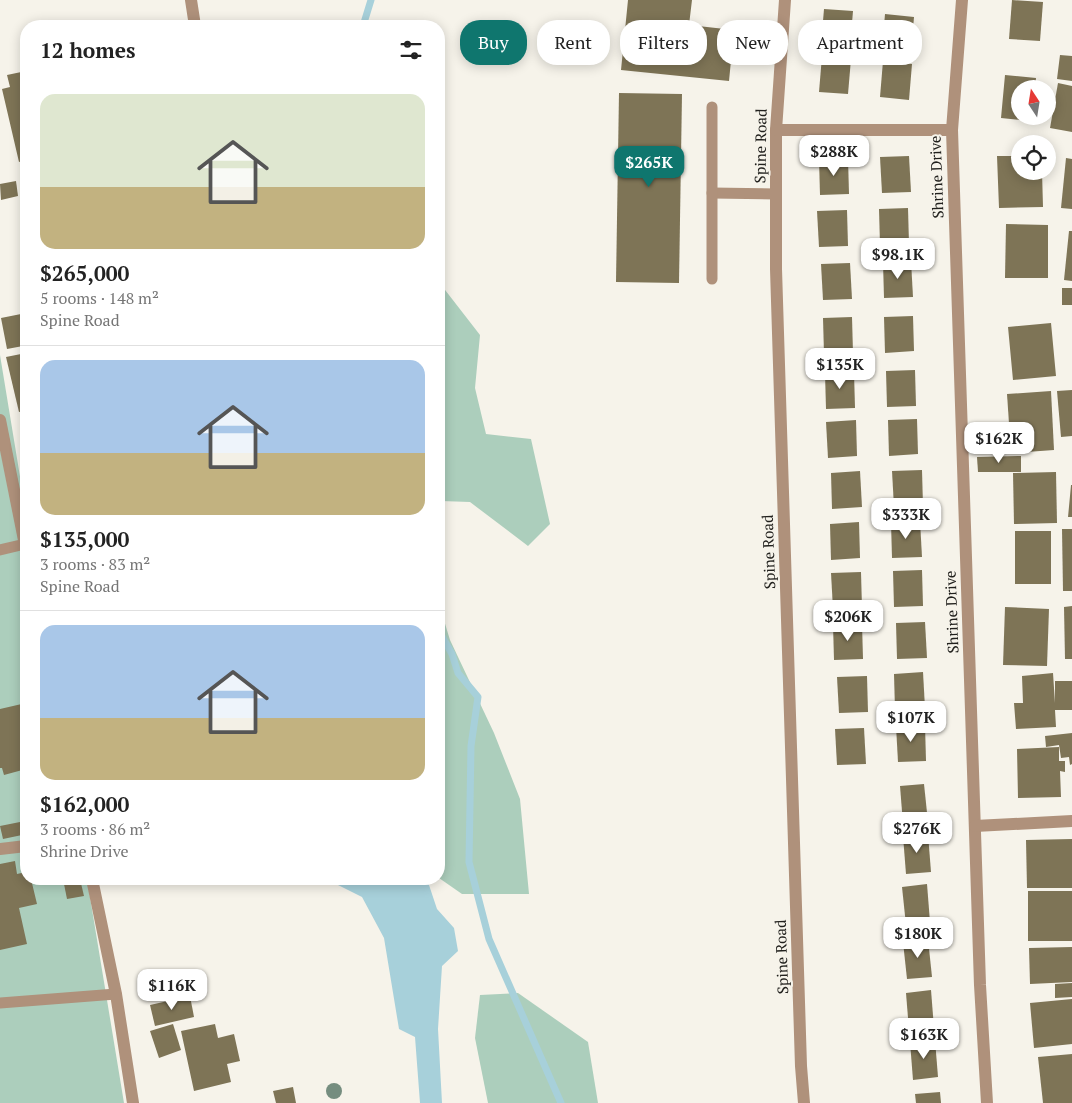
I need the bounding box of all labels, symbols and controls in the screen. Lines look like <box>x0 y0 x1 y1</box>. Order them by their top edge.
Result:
chip: Buy <box>460 20 527 65</box>
chip: Rent <box>537 20 610 65</box>
chip: Filters <box>620 20 707 65</box>
chip: New <box>717 20 788 65</box>
chip: Apartment <box>798 20 922 65</box>
text: 12 homes <box>40 36 136 64</box>
icon: filters <box>397 36 425 64</box>
north arrow <box>1011 80 1056 125</box>
map controls <box>1011 80 1056 180</box>
street label: Spine Road <box>749 109 771 183</box>
icon: home <box>188 127 278 217</box>
pin: $288K <box>799 134 869 177</box>
street label: Shrine Drive <box>925 135 947 219</box>
button: locate <box>1011 135 1056 180</box>
text: $288K <box>810 140 858 162</box>
pin: $265K <box>614 146 684 188</box>
text: $265K <box>625 151 673 173</box>
pin: $98.1K <box>857 238 939 280</box>
text: $98.1K <box>872 243 924 265</box>
text: $265,000 <box>40 259 129 287</box>
text: 5 rooms · 148 m² <box>40 287 159 309</box>
text: Spine Road <box>40 309 120 331</box>
pin: $135K <box>805 348 875 390</box>
text: $135K <box>816 353 864 375</box>
icon: home <box>188 392 278 482</box>
pin: $162K <box>964 422 1034 464</box>
text: $162K <box>975 427 1023 449</box>
pin: $333K <box>871 498 941 540</box>
text: $333K <box>882 503 930 525</box>
street label: Spine Road <box>757 514 779 590</box>
text: $135,000 <box>40 525 129 553</box>
text: 3 rooms · 83 m² <box>40 553 150 575</box>
street label: Shrine Drive <box>940 570 962 654</box>
text: Spine Road <box>40 575 120 597</box>
pin: $206K <box>813 600 883 642</box>
text: $206K <box>824 605 872 627</box>
icon: home <box>188 657 278 747</box>
pin: $107K <box>876 700 946 743</box>
text: $107K <box>887 706 935 728</box>
text: $162,000 <box>40 790 129 818</box>
pin: $276K <box>882 812 952 854</box>
text: $276K <box>893 817 941 839</box>
text: 3 rooms · 86 m² <box>40 818 150 840</box>
text: Shrine Drive <box>40 840 129 862</box>
pin: $180K <box>883 916 953 959</box>
street label: Spine Road <box>770 919 792 995</box>
text: $180K <box>894 922 942 944</box>
pin: $116K <box>137 968 207 1011</box>
text: $116K <box>148 974 196 996</box>
pin: $163K <box>889 1018 959 1060</box>
text: $163K <box>900 1023 948 1045</box>

